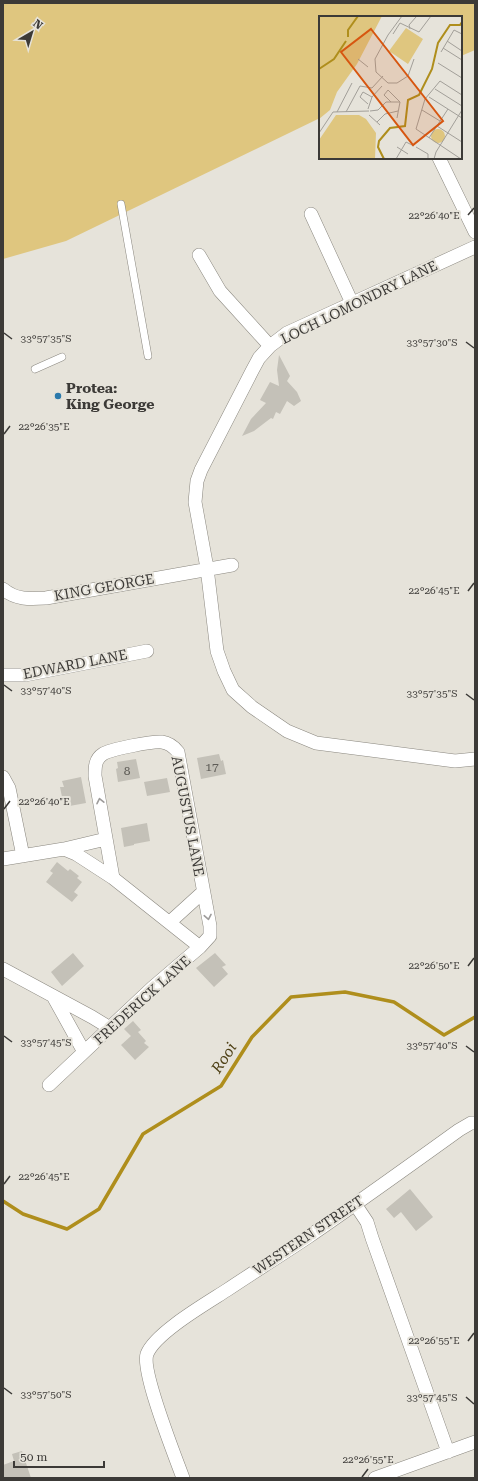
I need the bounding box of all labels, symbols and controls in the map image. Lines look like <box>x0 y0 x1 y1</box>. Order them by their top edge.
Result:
north arrow <box>12 12 52 52</box>
inset map <box>319 16 462 159</box>
text: N <box>31 17 46 33</box>
text: 22°26'40"E <box>408 210 460 221</box>
street label: LOCH LOMONDRY LANE <box>278 257 440 347</box>
text: 33°57'35"S <box>21 333 71 344</box>
text: 33°57'30"S <box>407 337 457 348</box>
place label: Protea: King George <box>66 380 154 412</box>
marker: Protea: King George <box>53 391 63 401</box>
text: 22°26'35"E <box>18 421 70 432</box>
street label: KING GEORGE <box>53 570 155 604</box>
text: 22°26'45"E <box>408 585 460 596</box>
street label: EDWARD LANE <box>21 646 129 682</box>
text: 33°57'40"S <box>21 685 71 696</box>
text: 33°57'35"S <box>407 688 457 699</box>
street label: AUGUSTUS LANE <box>168 754 208 878</box>
house number: 17 <box>205 760 219 774</box>
house number: 8 <box>124 764 131 778</box>
text: 22°26'40"E <box>18 796 70 807</box>
one-way arrow <box>96 798 104 804</box>
one-way arrow <box>203 914 212 921</box>
street label: FREDERICK LANE <box>90 952 194 1048</box>
text: 22°26'50"E <box>408 960 460 971</box>
text: 33°57'45"S <box>21 1037 71 1048</box>
water label: Rooi <box>207 1039 241 1077</box>
text: 33°57'40"S <box>407 1040 457 1051</box>
text: 22°26'45"E <box>18 1171 70 1182</box>
street label: WESTERN STREET <box>250 1192 366 1278</box>
text: 22°26'55"E <box>408 1335 460 1346</box>
text: 33°57'50"S <box>21 1389 71 1400</box>
text: 33°57'45"S <box>407 1392 457 1403</box>
scale bar <box>14 1443 104 1469</box>
text: 50 m <box>20 1450 47 1464</box>
text: 22°26'55"E <box>342 1454 394 1465</box>

